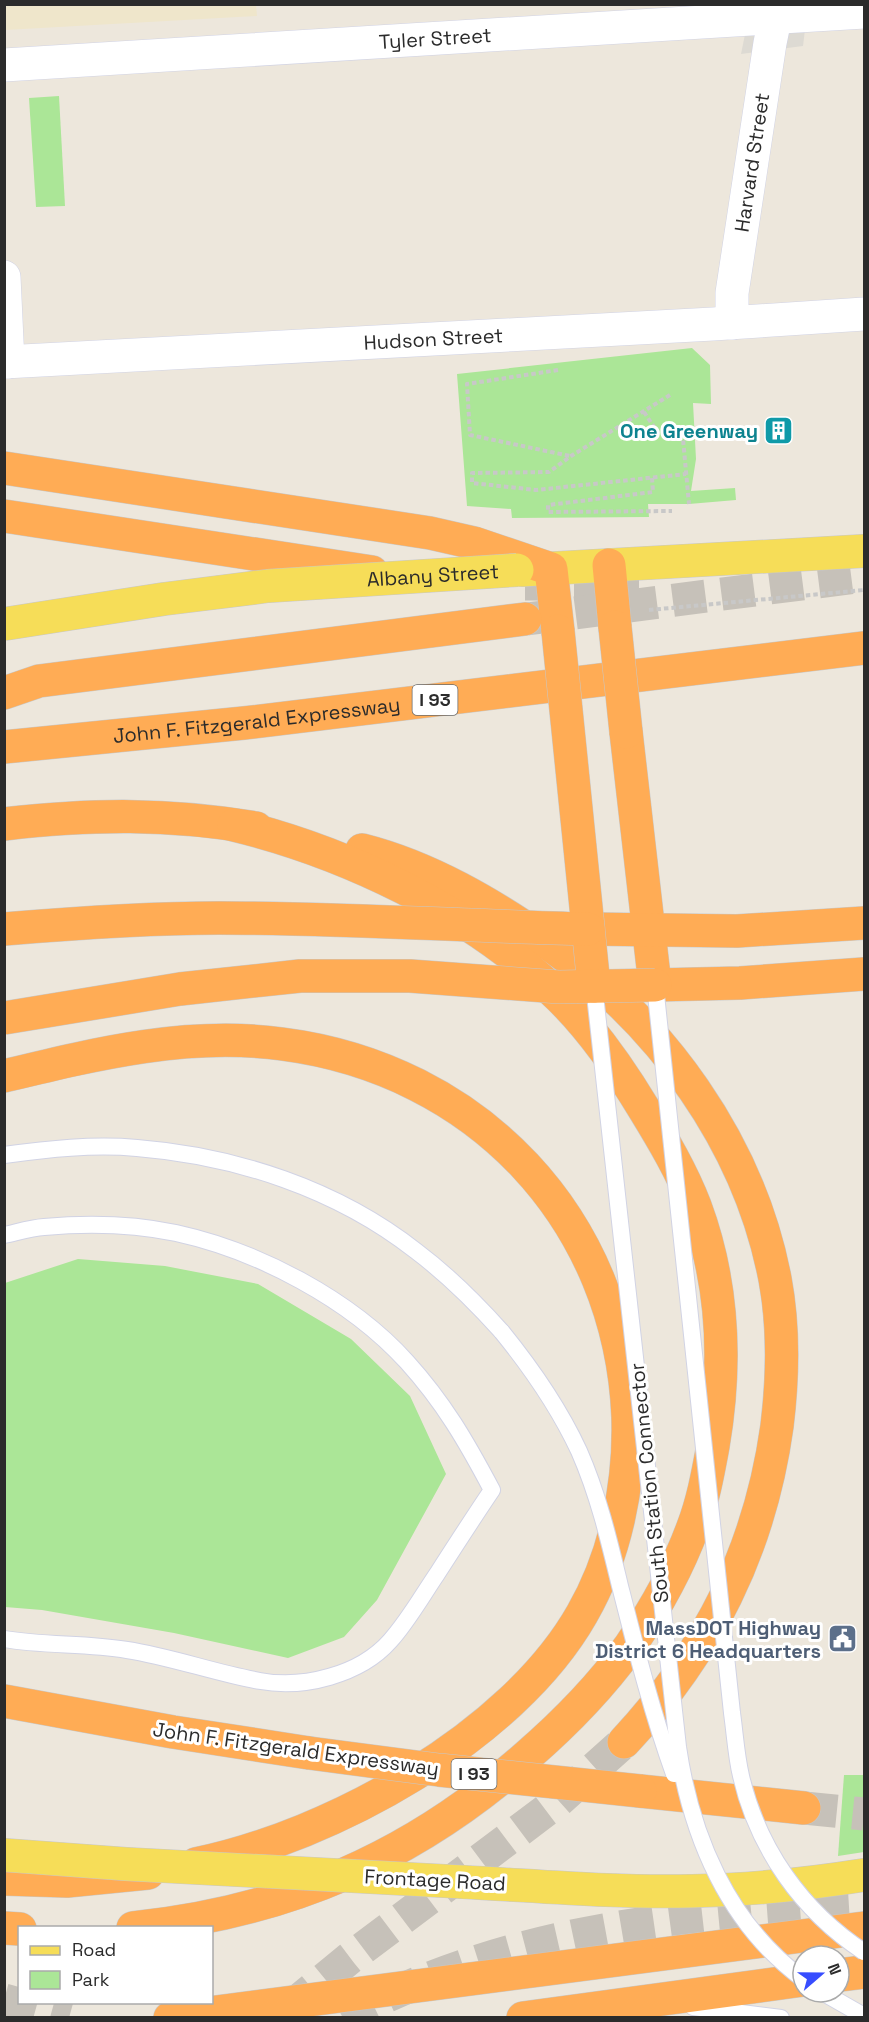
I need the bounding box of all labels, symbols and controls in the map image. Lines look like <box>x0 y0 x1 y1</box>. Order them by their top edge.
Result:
street label: Tyler Street <box>378 22 492 55</box>
street label: Harvard Street <box>728 91 775 234</box>
street label: Hudson Street <box>363 322 504 356</box>
building icon: One Greenway <box>763 415 795 447</box>
place label: One Greenway <box>620 418 758 444</box>
street label: Albany Street <box>366 558 500 593</box>
road number: I 93 <box>412 685 458 715</box>
street label: John F. Fitzgerald Expressway <box>112 691 402 749</box>
street label: South Station Connector <box>623 1362 675 1604</box>
place label: MassDOT Highway District 6 Headquarters <box>595 1615 821 1664</box>
public building icon: MassDOT Highway District 6 Headquarters <box>826 1623 858 1655</box>
street label: John F. Fitzgerald Expressway <box>151 1716 441 1782</box>
road number: I 93 <box>452 1759 496 1789</box>
street label: Frontage Road <box>364 1863 506 1897</box>
legend <box>18 1926 213 2004</box>
text: Road <box>72 1938 116 1961</box>
north arrow <box>791 1944 851 2004</box>
text: N <box>823 1960 846 1978</box>
text: Park <box>72 1968 110 1991</box>

